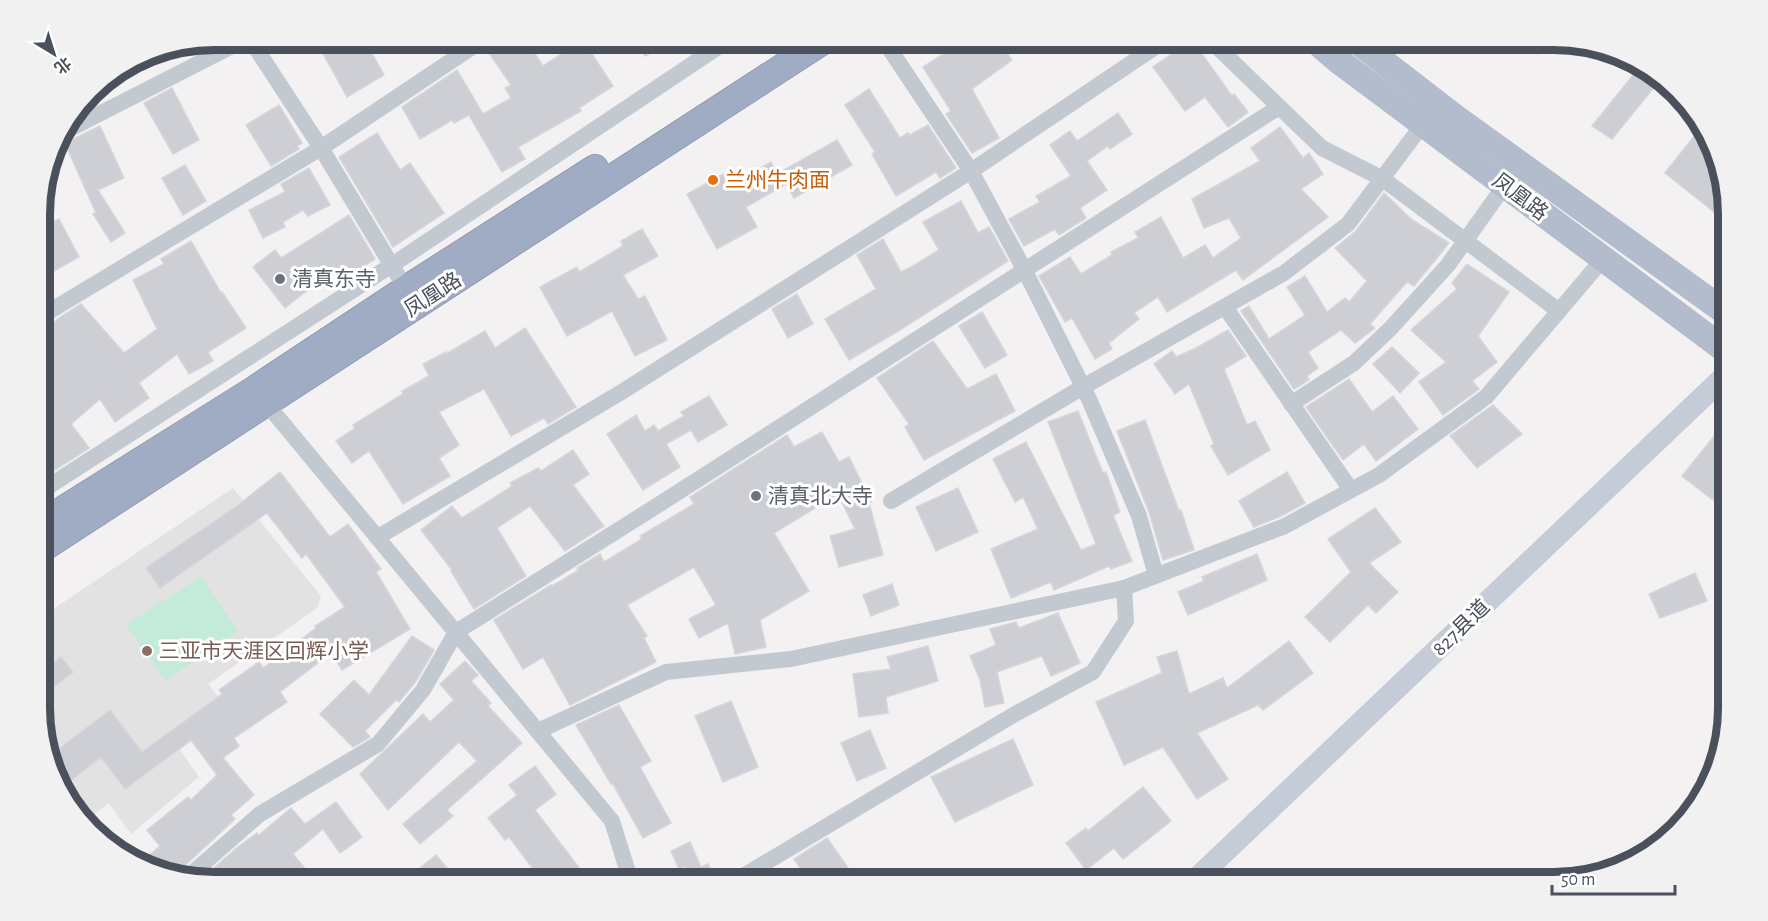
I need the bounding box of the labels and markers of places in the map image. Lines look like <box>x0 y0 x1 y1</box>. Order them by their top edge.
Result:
place label: 兰州牛肉面 <box>725 169 830 191</box>
marker: 兰州牛肉面 <box>706 173 720 187</box>
place label: 清真东寺 <box>292 268 376 290</box>
marker: 清真东寺 <box>273 272 287 286</box>
place label: 清真北大寺 <box>768 485 873 507</box>
marker: 清真北大寺 <box>749 489 763 503</box>
place label: 三亚市天涯区回辉小学 <box>159 640 369 662</box>
marker: 三亚市天涯区回辉小学 <box>140 644 154 658</box>

